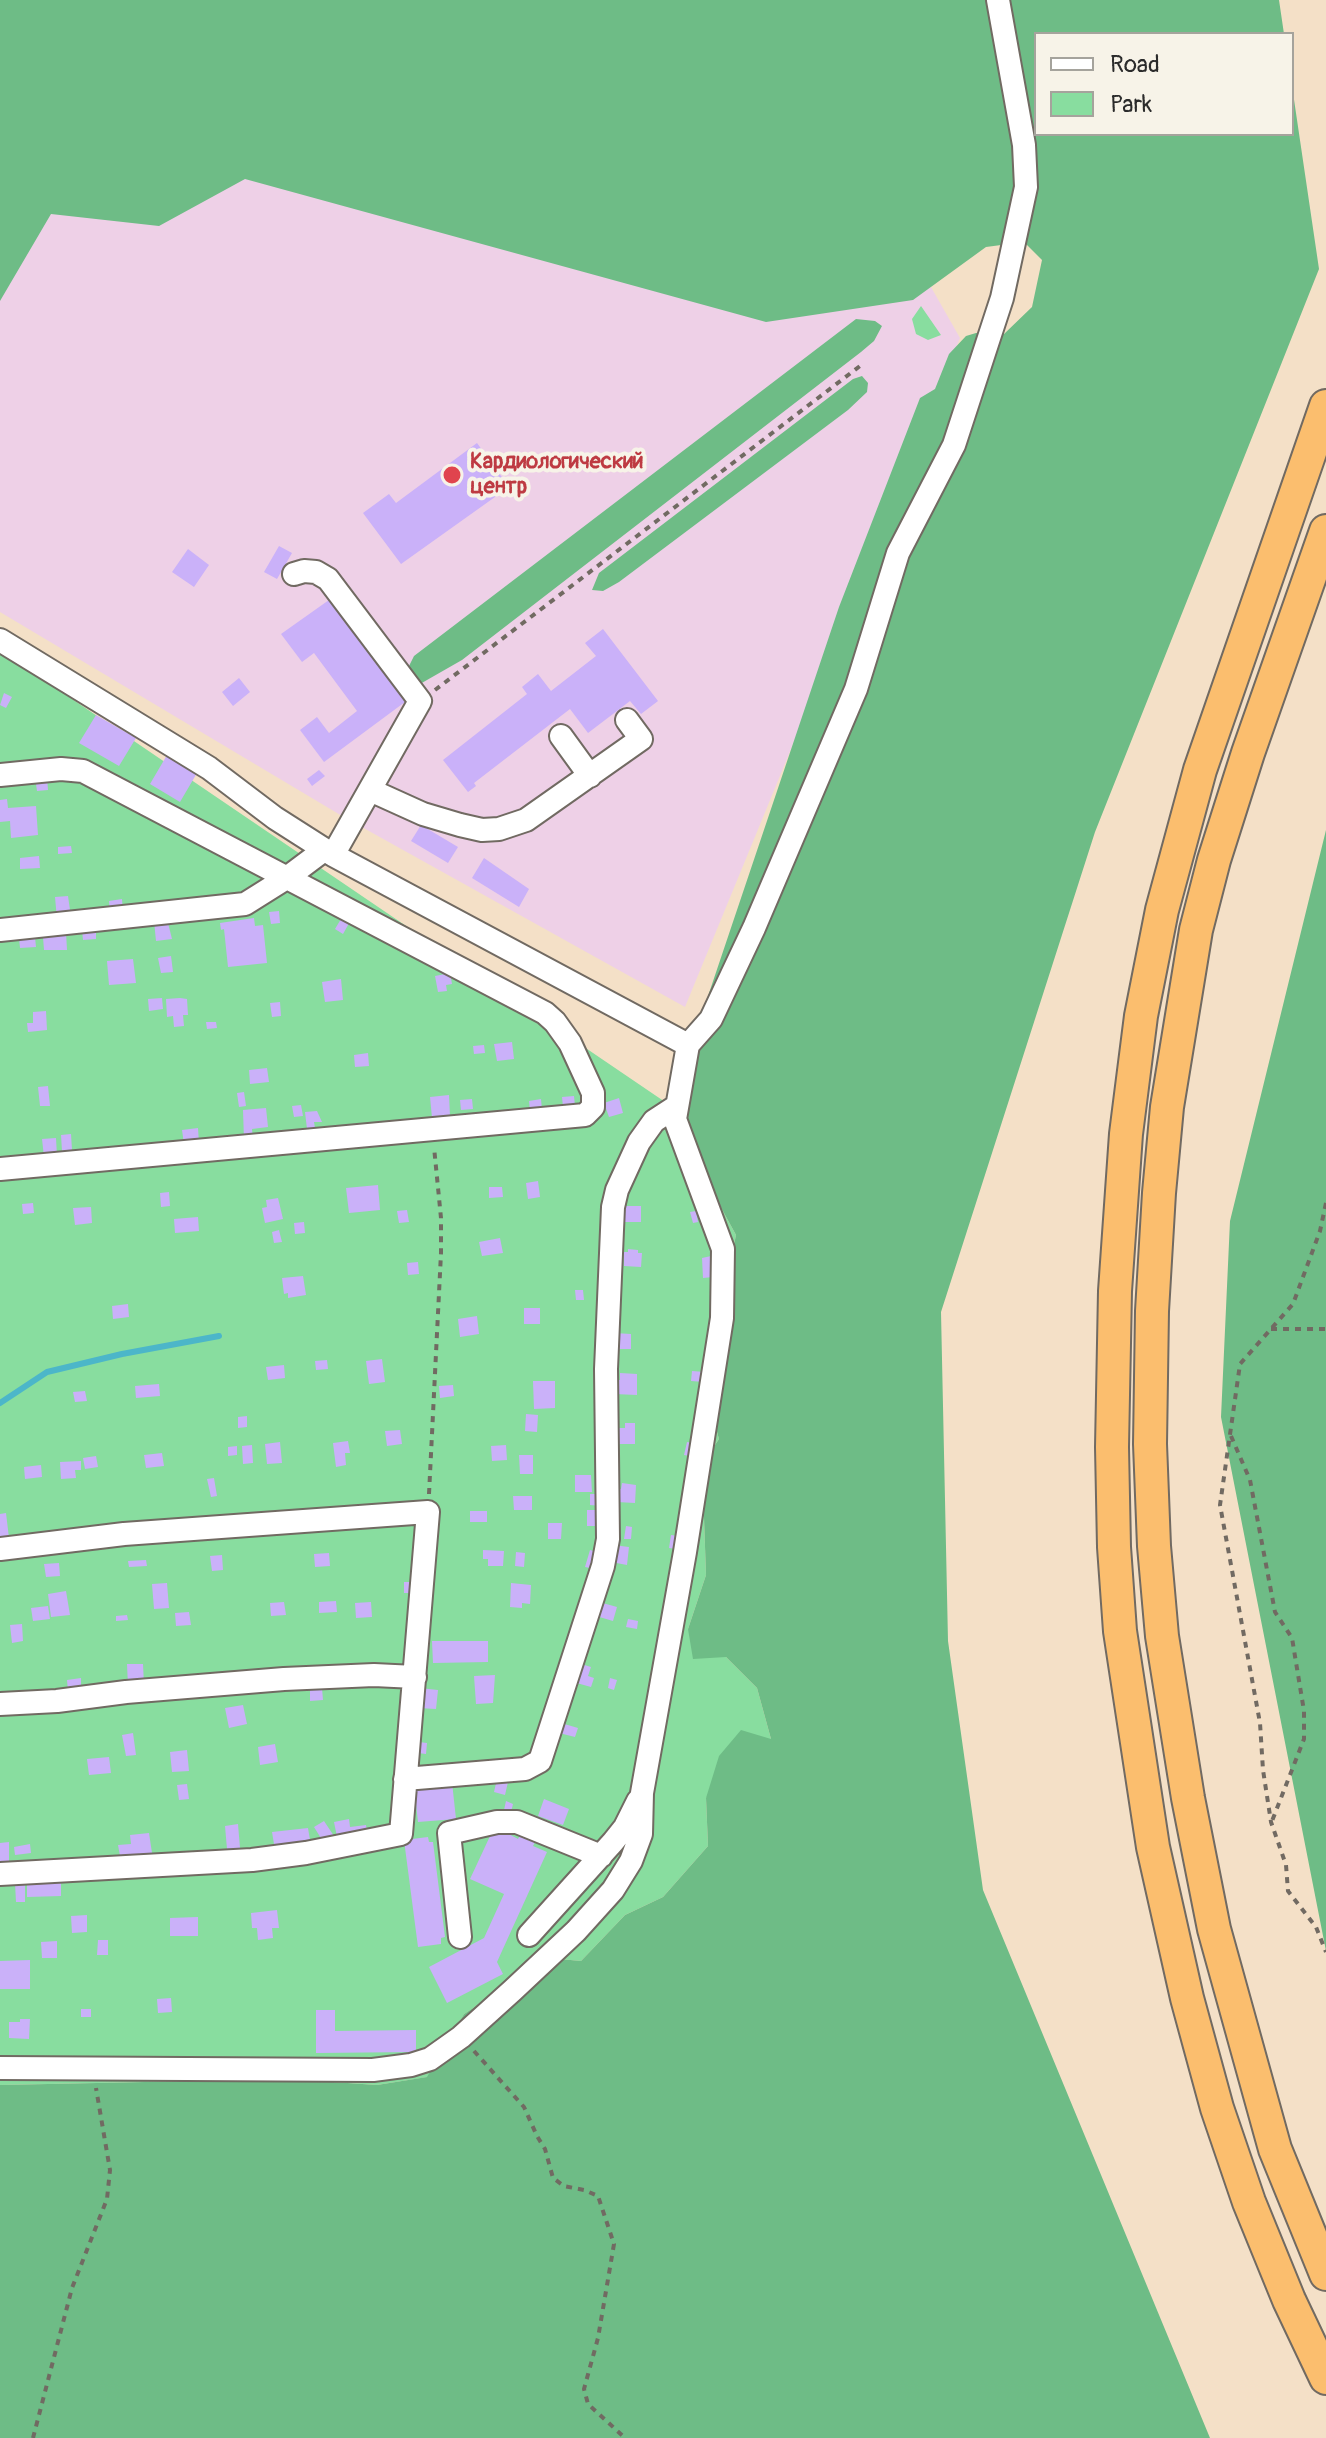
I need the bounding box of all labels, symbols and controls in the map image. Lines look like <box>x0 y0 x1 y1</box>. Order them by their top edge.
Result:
legend <box>1034 32 1294 136</box>
text: Road <box>1110 50 1160 79</box>
text: Park <box>1110 90 1152 119</box>
place label: Кардиологический центр <box>470 449 644 500</box>
marker: Кардиологический центр <box>441 464 463 486</box>

